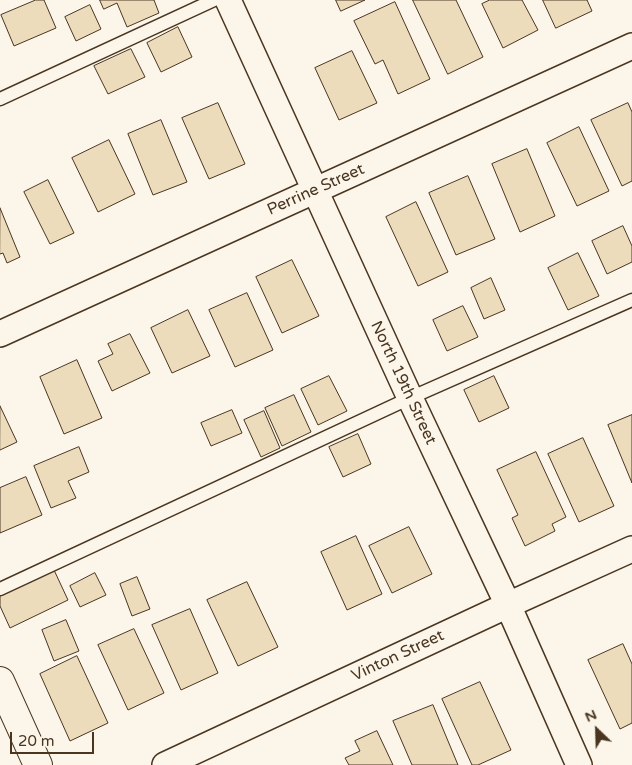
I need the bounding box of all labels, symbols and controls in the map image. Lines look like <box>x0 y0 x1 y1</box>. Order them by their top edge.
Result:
street label: Perrine Street <box>264 160 368 220</box>
street label: North 19th Street <box>366 318 440 448</box>
street label: Vinton Street <box>349 626 447 686</box>
north arrow <box>572 705 622 755</box>
text: N <box>582 706 599 726</box>
scale bar <box>12 722 96 754</box>
text: 20 m <box>18 732 55 750</box>

